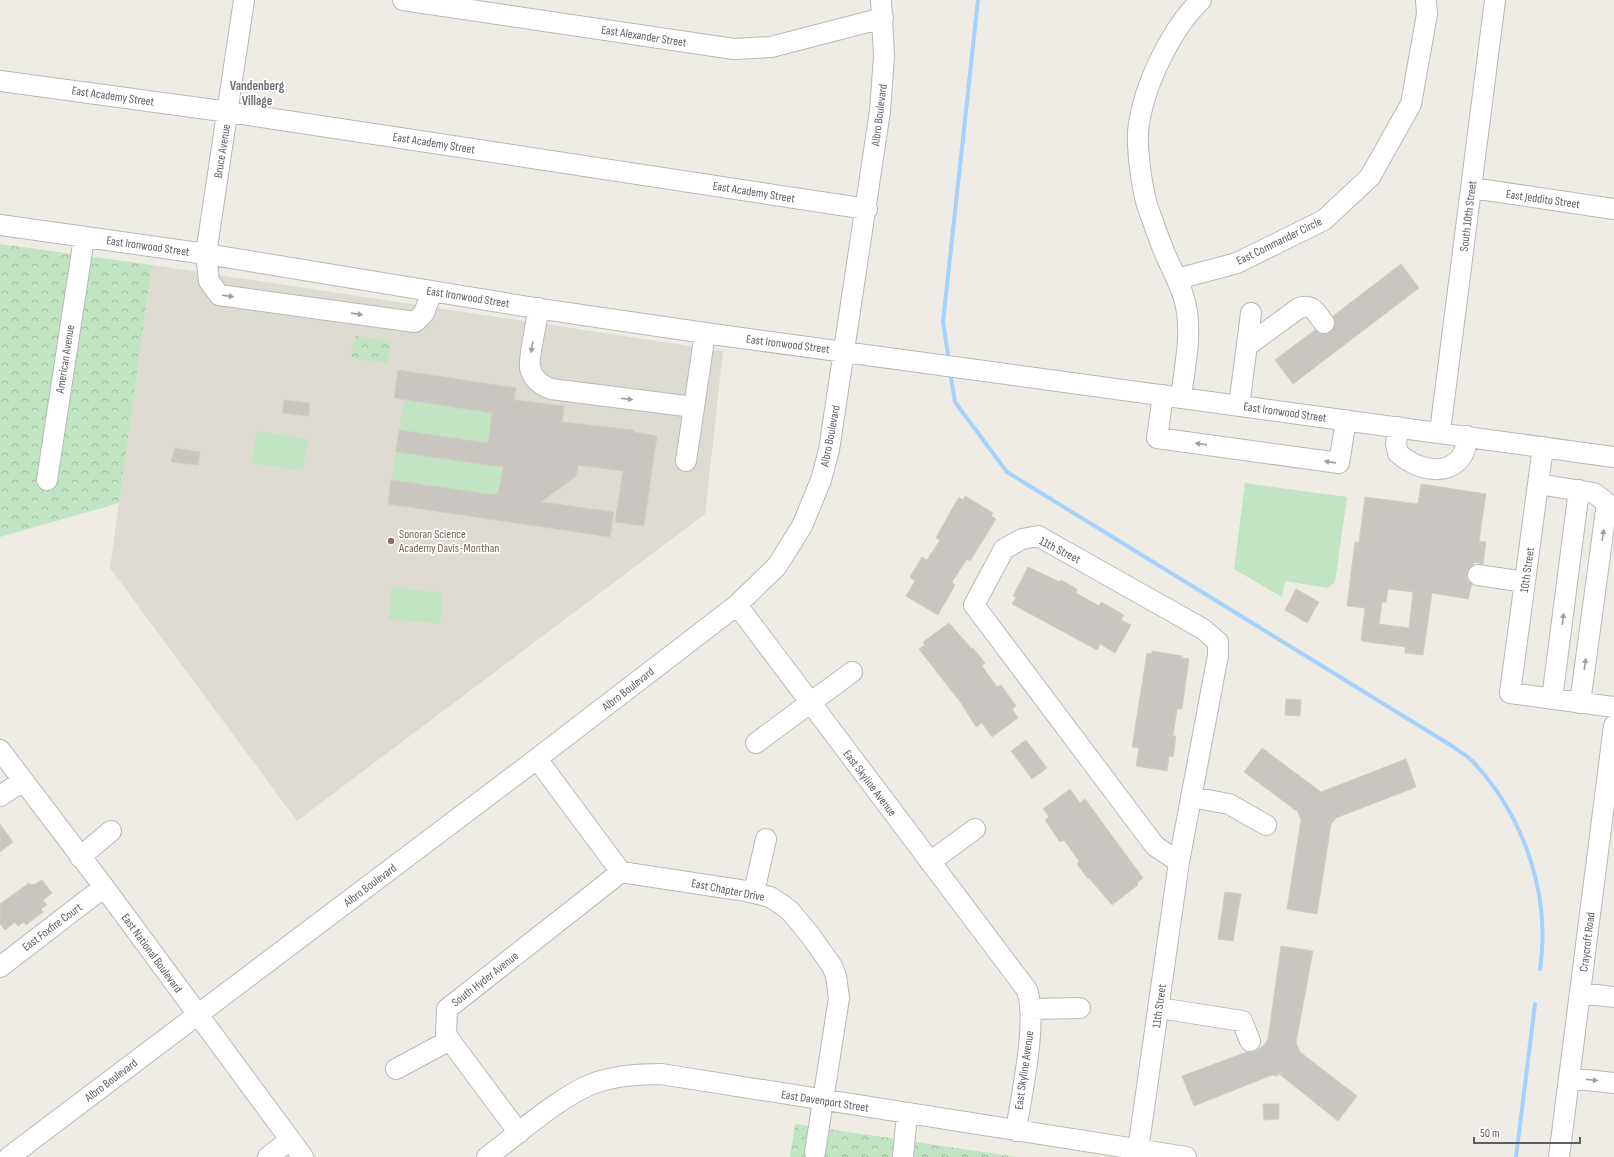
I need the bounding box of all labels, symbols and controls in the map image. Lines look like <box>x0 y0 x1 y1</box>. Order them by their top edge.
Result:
street label: East Alexander Street <box>600 22 688 51</box>
district label: Vandenberg Village <box>230 78 285 109</box>
street label: East Academy Street <box>71 83 155 110</box>
street label: Albro Boulevard <box>868 83 891 148</box>
street label: Bruce Avenue <box>211 123 234 179</box>
street label: East Academy Street <box>392 130 477 157</box>
street label: East Academy Street <box>712 179 797 206</box>
street label: South 10th Street <box>1457 179 1480 252</box>
street label: East Jeddito Street <box>1505 187 1581 212</box>
street label: East Commander Circle <box>1234 214 1325 269</box>
street label: East Ironwood Street <box>105 233 191 260</box>
street label: East Ironwood Street <box>425 284 511 312</box>
one-way arrow <box>222 293 234 299</box>
one-way arrow <box>351 311 363 317</box>
street label: American Avenue <box>53 324 78 395</box>
street label: East Ironwood Street <box>745 332 831 357</box>
one-way arrow <box>529 341 535 353</box>
one-way arrow <box>621 396 633 402</box>
street label: East Ironwood Street <box>1242 399 1328 426</box>
street label: Albro Boulevard <box>817 404 844 469</box>
one-way arrow <box>1195 441 1207 447</box>
one-way arrow <box>1324 459 1336 465</box>
place label: Sonoran Science Academy Davis-Monthan <box>398 527 499 556</box>
one-way arrow <box>1600 529 1606 541</box>
street label: 11th Street <box>1037 534 1083 567</box>
marker: Sonoran Science Academy Davis-Monthan <box>386 536 396 546</box>
street label: 10th Street <box>1517 546 1538 594</box>
one-way arrow <box>1560 613 1566 625</box>
one-way arrow <box>1582 658 1588 670</box>
street label: Albro Boulevard <box>598 664 657 715</box>
street label: East Skyline Avenue <box>840 747 900 820</box>
street label: Albro Boulevard <box>340 861 400 911</box>
street label: East Chapter Drive <box>690 876 766 905</box>
street label: East Foxfire Court <box>19 900 86 955</box>
street label: East National Boulevard <box>118 911 185 996</box>
street label: Craycroft Road <box>1576 911 1599 973</box>
street label: South Hyder Avenue <box>449 948 522 1010</box>
street label: 11th Street <box>1149 983 1170 1029</box>
street label: East Skyline Avenue <box>1012 1029 1037 1110</box>
street label: Albro Boulevard <box>81 1056 141 1106</box>
one-way arrow <box>1586 1077 1598 1083</box>
street label: East Davenport Street <box>780 1087 870 1116</box>
scale bar <box>1474 1119 1580 1145</box>
text: 50 m <box>1480 1126 1500 1141</box>

